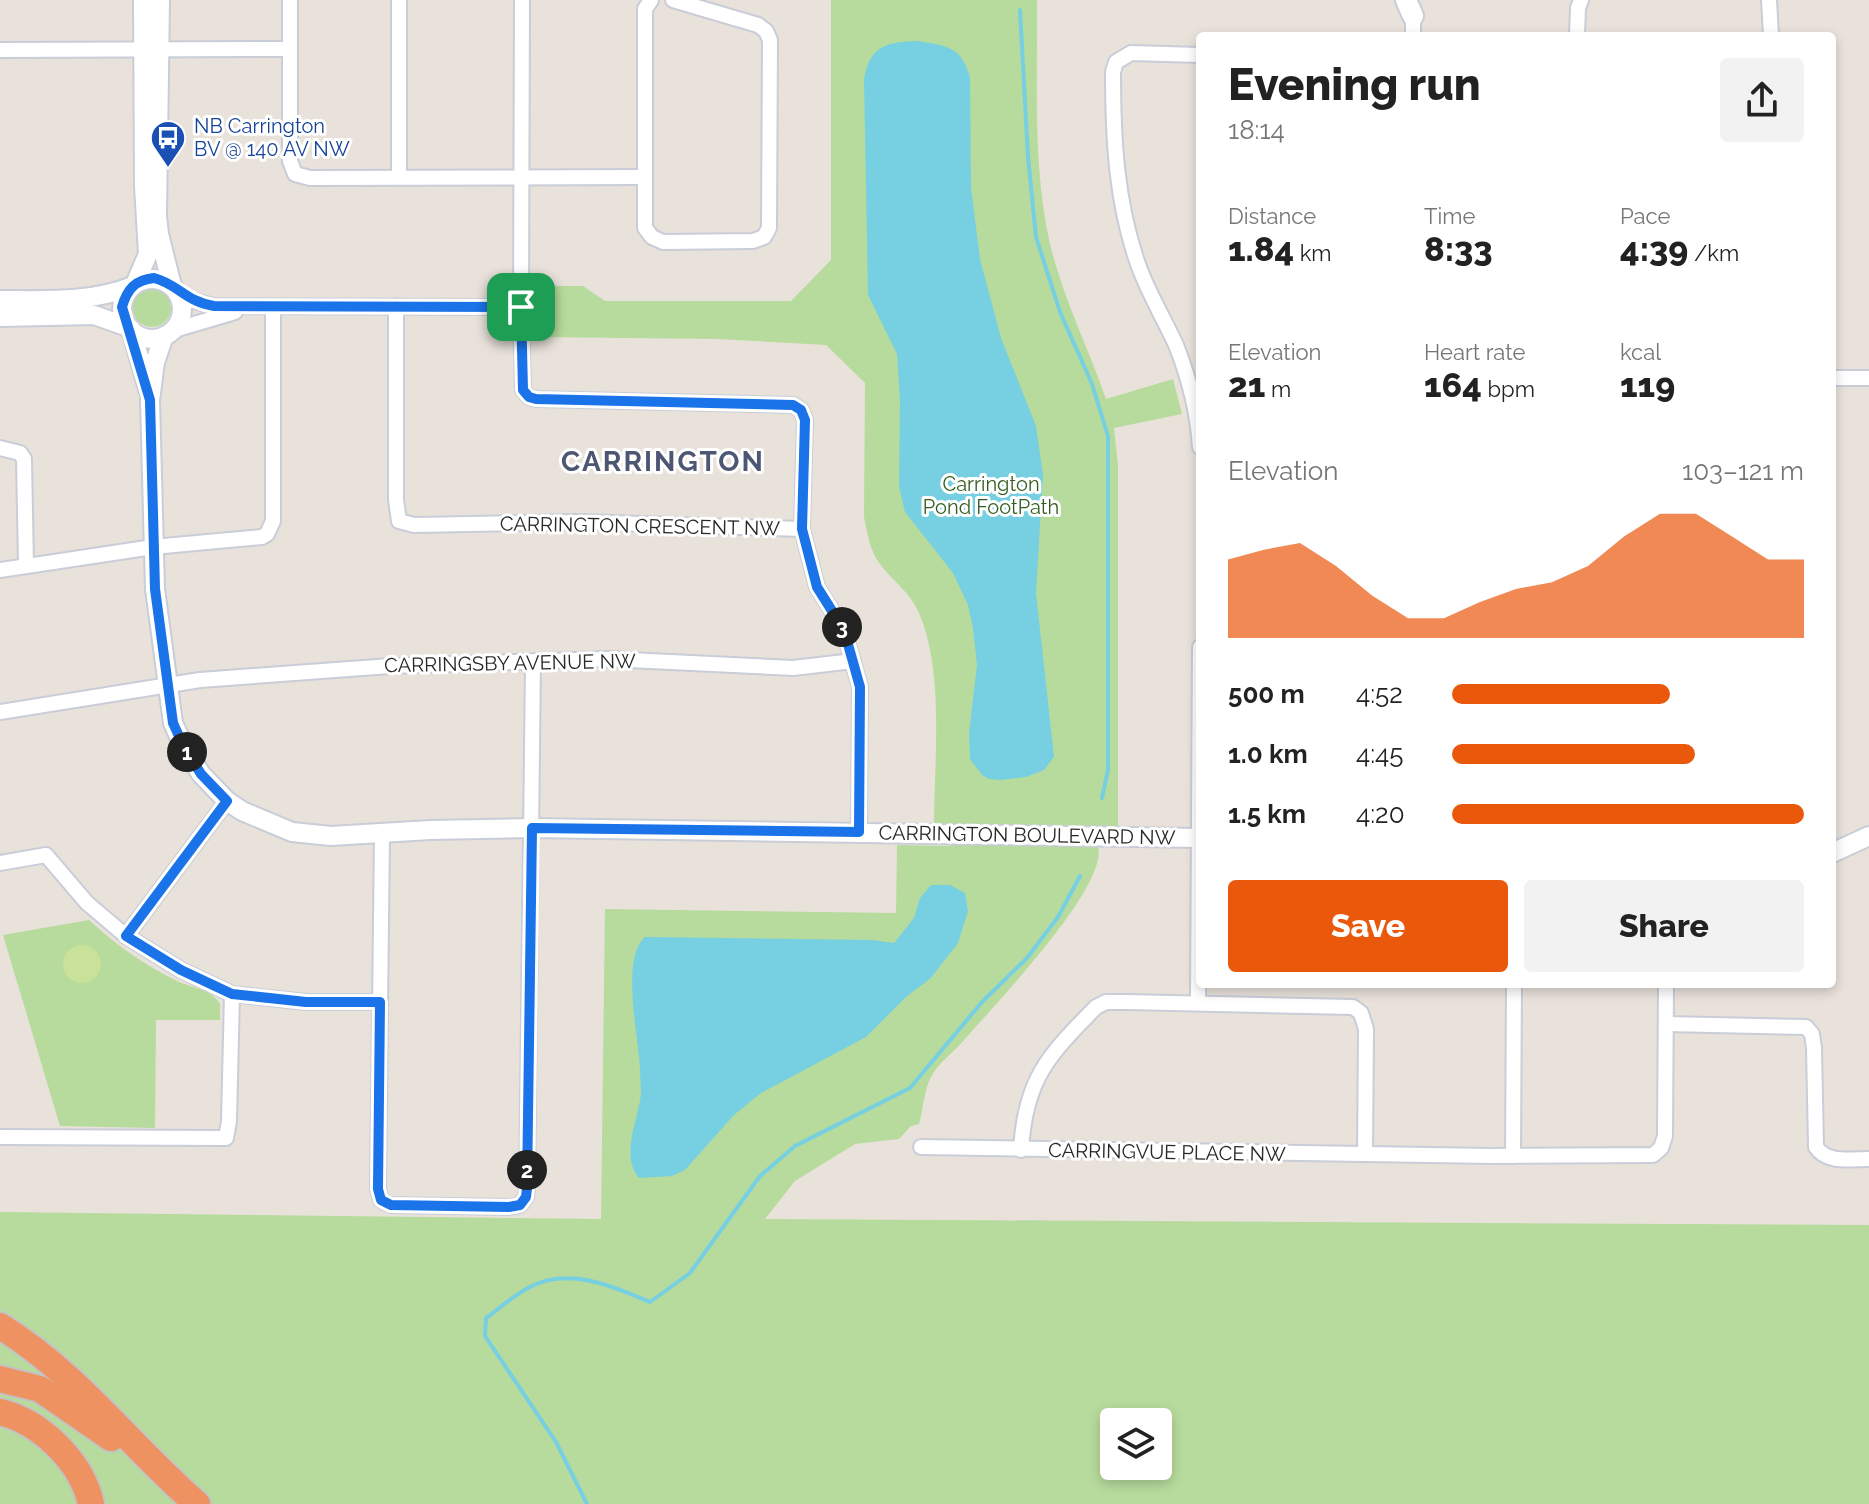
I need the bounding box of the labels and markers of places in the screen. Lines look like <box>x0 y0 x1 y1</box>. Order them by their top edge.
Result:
place label: NB Carrington BV @ 140 AV NW <box>194 114 350 161</box>
bus stop icon: NB Carrington BV @ 140 AV NW <box>149 119 187 169</box>
pin <box>487 273 555 341</box>
pin: 3 <box>822 607 862 647</box>
pin: 1 <box>167 732 207 772</box>
pin: 2 <box>507 1150 547 1190</box>

